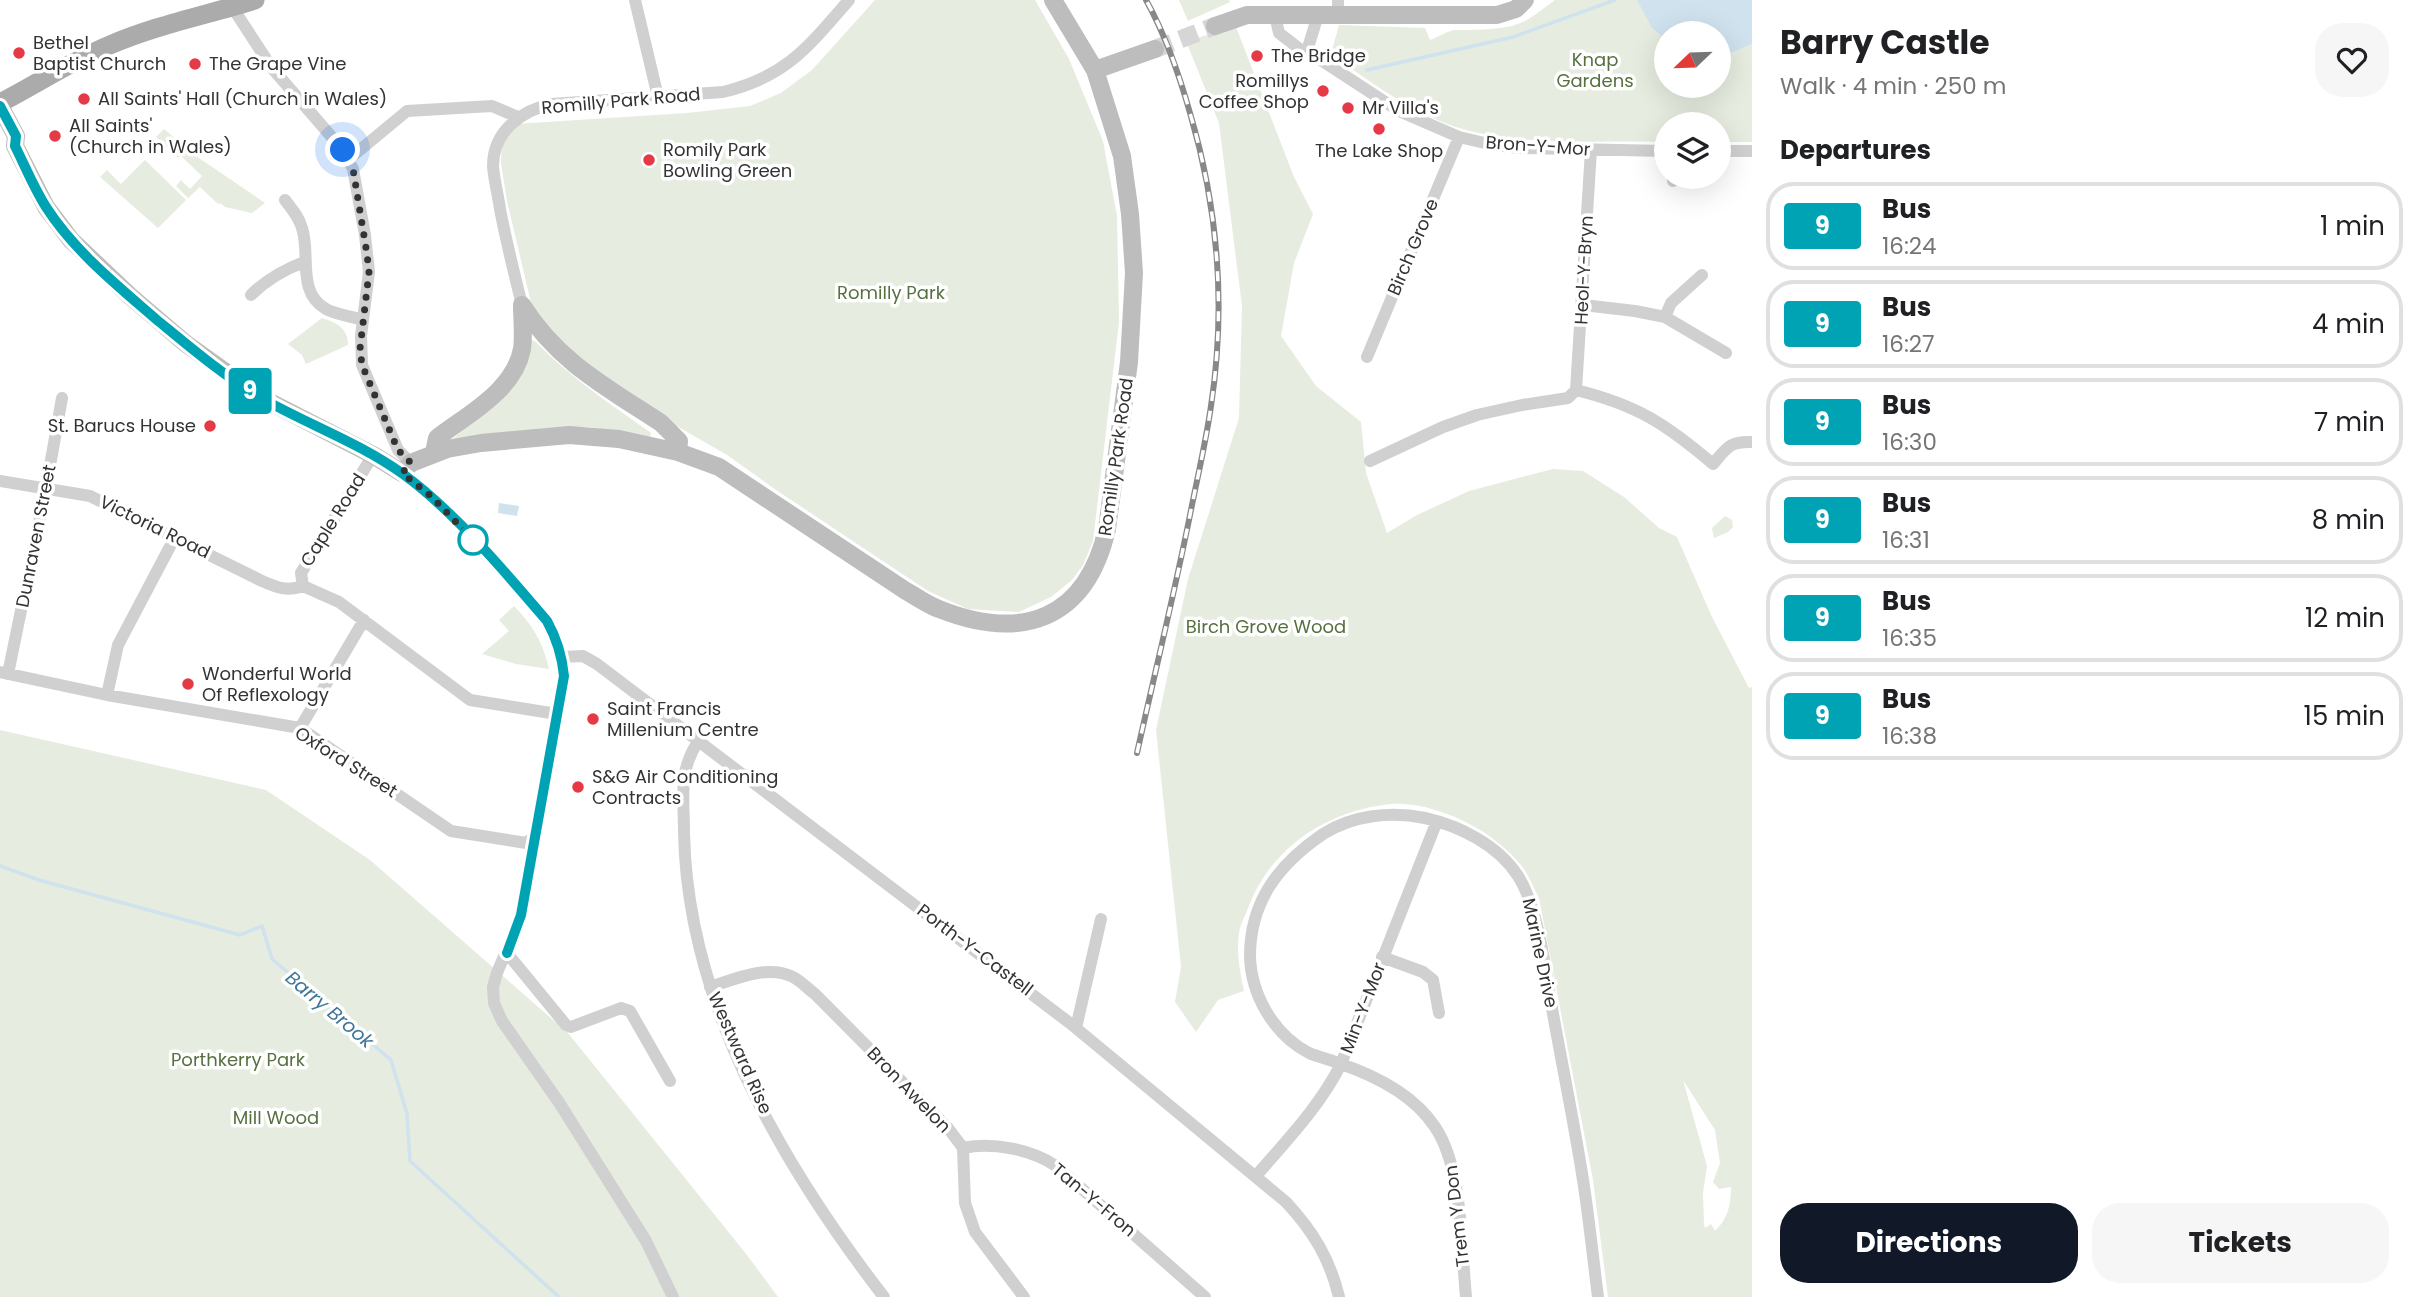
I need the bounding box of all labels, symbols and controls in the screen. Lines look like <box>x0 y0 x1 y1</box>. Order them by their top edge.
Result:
text: Barry Castle <box>1780 19 1990 66</box>
north arrow <box>1654 21 1731 98</box>
map controls <box>1654 21 1731 189</box>
button: heart <box>2315 23 2389 97</box>
place label: Bethel Baptist Church <box>33 30 166 76</box>
place label: The Bridge <box>1271 43 1366 68</box>
marker: Bethel Baptist Church <box>11 45 27 61</box>
park label: Knap Gardens <box>1556 47 1634 93</box>
marker: The Bridge <box>1249 48 1265 64</box>
place label: The Grape Vine <box>209 51 347 76</box>
marker: The Grape Vine <box>187 56 203 72</box>
place label: Romillys Coffee Shop <box>1199 68 1309 114</box>
text: Walk · 4 min · 250 m <box>1780 70 2006 102</box>
street label: Romilly Park Road <box>540 81 701 120</box>
marker: Romillys Coffee Shop <box>1315 83 1331 99</box>
place label: All Saints' Hall (Church in Wales) <box>98 86 387 111</box>
marker: All Saints' Hall (Church in Wales) <box>76 91 92 107</box>
place label: Mr Villa's <box>1362 95 1439 120</box>
marker: Mr Villa's <box>1340 100 1356 116</box>
button: layers <box>1654 112 1731 189</box>
place label: All Saints' (Church in Wales) <box>69 113 232 159</box>
marker: The Lake Shop <box>1371 121 1387 137</box>
marker: All Saints' (Church in Wales) <box>47 128 63 144</box>
street label: Bron-Y-Mor <box>1485 129 1591 162</box>
your location <box>325 132 360 167</box>
text: Departures <box>1780 132 1931 168</box>
place label: Romily Park Bowling Green <box>663 137 792 183</box>
place label: The Lake Shop <box>1315 138 1443 163</box>
marker: Romily Park Bowling Green <box>641 152 657 168</box>
text: Bus <box>1882 191 1931 227</box>
street label: Birch Grove <box>1381 195 1444 299</box>
text: 1 min <box>2320 208 2385 244</box>
text: 9 <box>1815 209 1830 242</box>
street label: Heol-Y-Bryn <box>1568 215 1599 325</box>
text: 16:24 <box>1882 230 1937 262</box>
park label: Romilly Park <box>837 280 946 305</box>
text: Bus <box>1882 289 1931 325</box>
text: 4 min <box>2312 306 2385 342</box>
text: 9 <box>1815 307 1830 340</box>
text: 16:27 <box>1882 328 1935 360</box>
line badge: 9 <box>227 368 273 414</box>
text: 9 <box>243 374 257 407</box>
street label: Romilly Park Road <box>1092 376 1139 538</box>
text: Bus <box>1882 387 1931 423</box>
text: 7 min <box>2314 404 2385 440</box>
text: 9 <box>1815 405 1830 438</box>
place label: St. Barucs House <box>48 413 196 438</box>
marker: St. Barucs House <box>202 418 218 434</box>
text: 16:30 <box>1882 426 1937 458</box>
street label: Dunraven Street <box>9 462 62 609</box>
street label: Caple Road <box>294 468 371 571</box>
text: Bus <box>1882 485 1931 521</box>
street label: Victoria Road <box>96 489 215 564</box>
text: 8 min <box>2312 502 2385 538</box>
text: 9 <box>1815 503 1830 536</box>
text: 16:31 <box>1882 524 1930 556</box>
unlabelled marker <box>458 525 488 555</box>
text: Bus <box>1882 583 1931 619</box>
text: 12 min <box>2305 600 2385 636</box>
text: 9 <box>1815 601 1830 634</box>
park label: Birch Grove Wood <box>1186 614 1346 639</box>
text: 16:35 <box>1882 622 1937 654</box>
place label: Wonderful World Of Reflexology <box>202 661 352 707</box>
marker: Wonderful World Of Reflexology <box>180 676 196 692</box>
text: Bus <box>1882 681 1931 717</box>
place label: Saint Francis Millenium Centre <box>607 696 759 742</box>
text: 15 min <box>2304 698 2385 734</box>
text: 9 <box>1815 699 1830 732</box>
marker: Saint Francis Millenium Centre <box>585 711 601 727</box>
street label: Oxford Street <box>290 720 402 803</box>
text: 16:38 <box>1882 720 1937 752</box>
place label: S&G Air Conditioning Contracts <box>592 764 778 810</box>
marker: S&G Air Conditioning Contracts <box>570 779 586 795</box>
street label: Marine Drive <box>1517 896 1564 1010</box>
street label: Porth-Y-Castell <box>912 898 1038 1001</box>
street label: Min-Y-Mor <box>1334 958 1391 1057</box>
water label: Barry Brook <box>280 964 381 1055</box>
street label: Westward Rise <box>702 988 779 1118</box>
street label: Bron Awelon <box>862 1041 957 1138</box>
park label: Porthkerry Park <box>171 1047 306 1072</box>
park label: Mill Wood <box>233 1105 319 1130</box>
street label: Tan-Y-Fron <box>1047 1157 1142 1242</box>
street label: Trem Y Don <box>1438 1164 1475 1268</box>
button: Directions <box>1780 1203 2078 1283</box>
button: Tickets <box>2092 1203 2389 1283</box>

